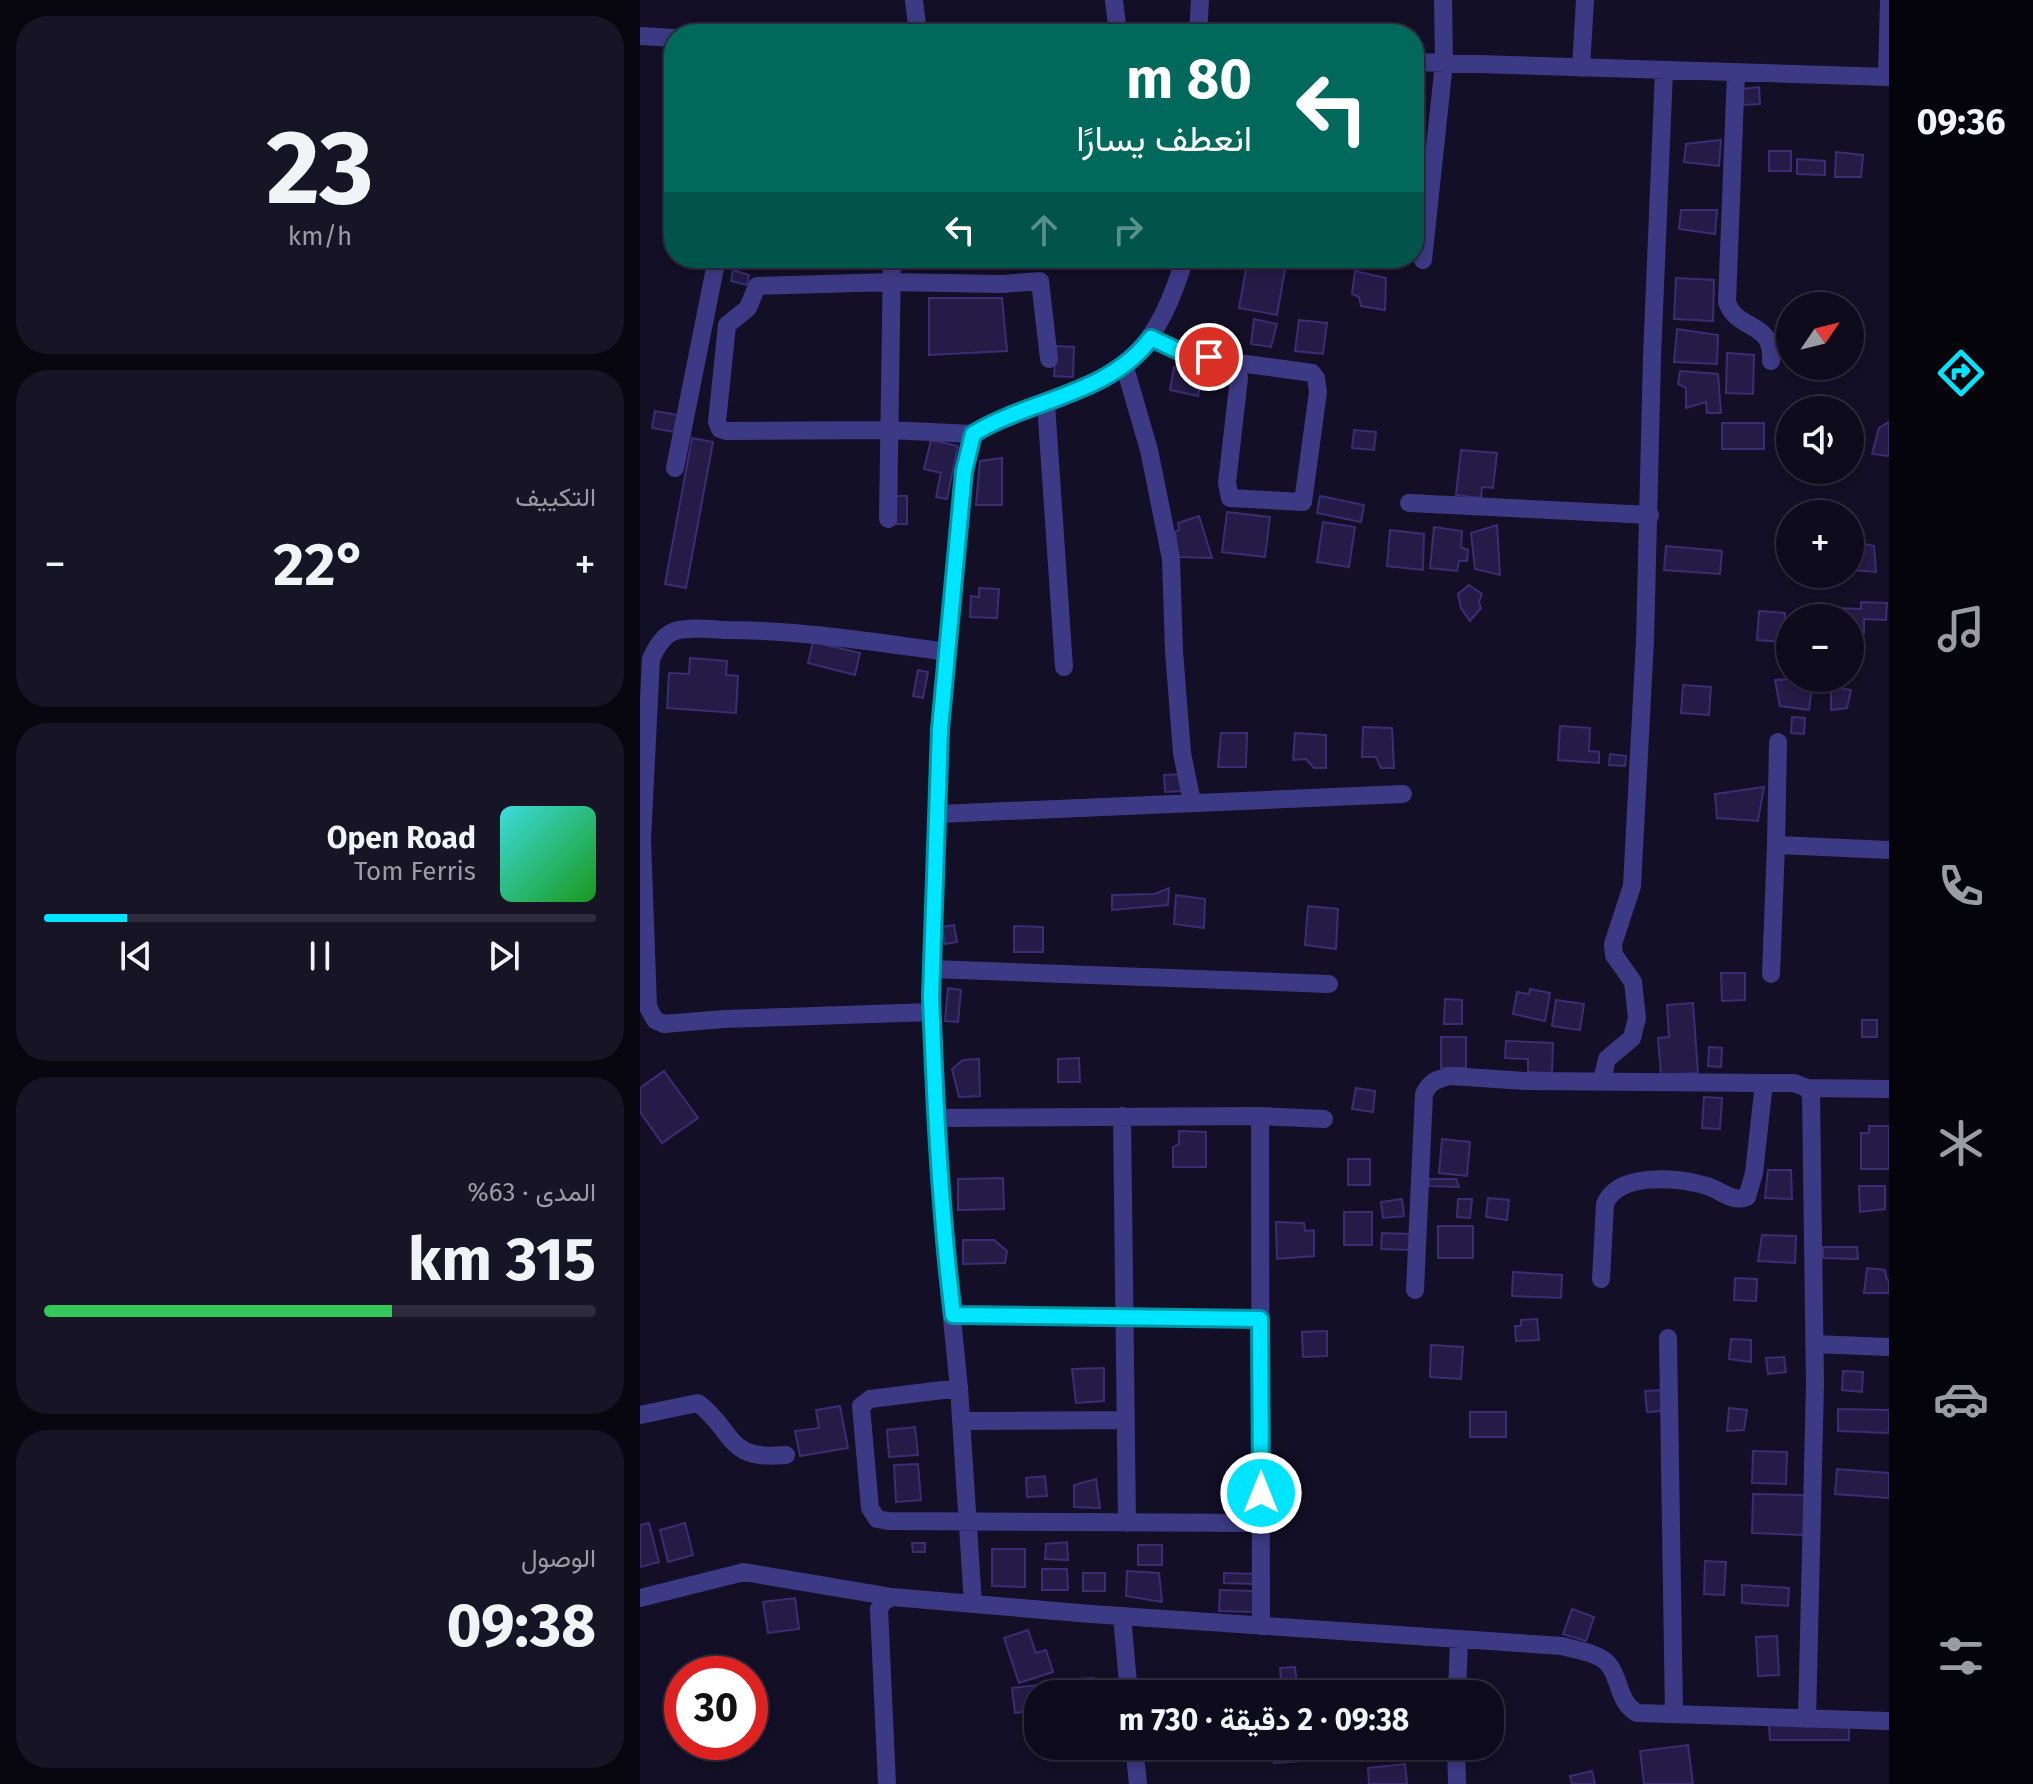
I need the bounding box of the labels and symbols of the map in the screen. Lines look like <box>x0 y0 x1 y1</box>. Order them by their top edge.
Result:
north arrow <box>1776 292 1864 380</box>
pin <box>1175 323 1243 391</box>
position arrow <box>1219 1451 1303 1535</box>
speed limit sign: 30 <box>664 1656 768 1760</box>

